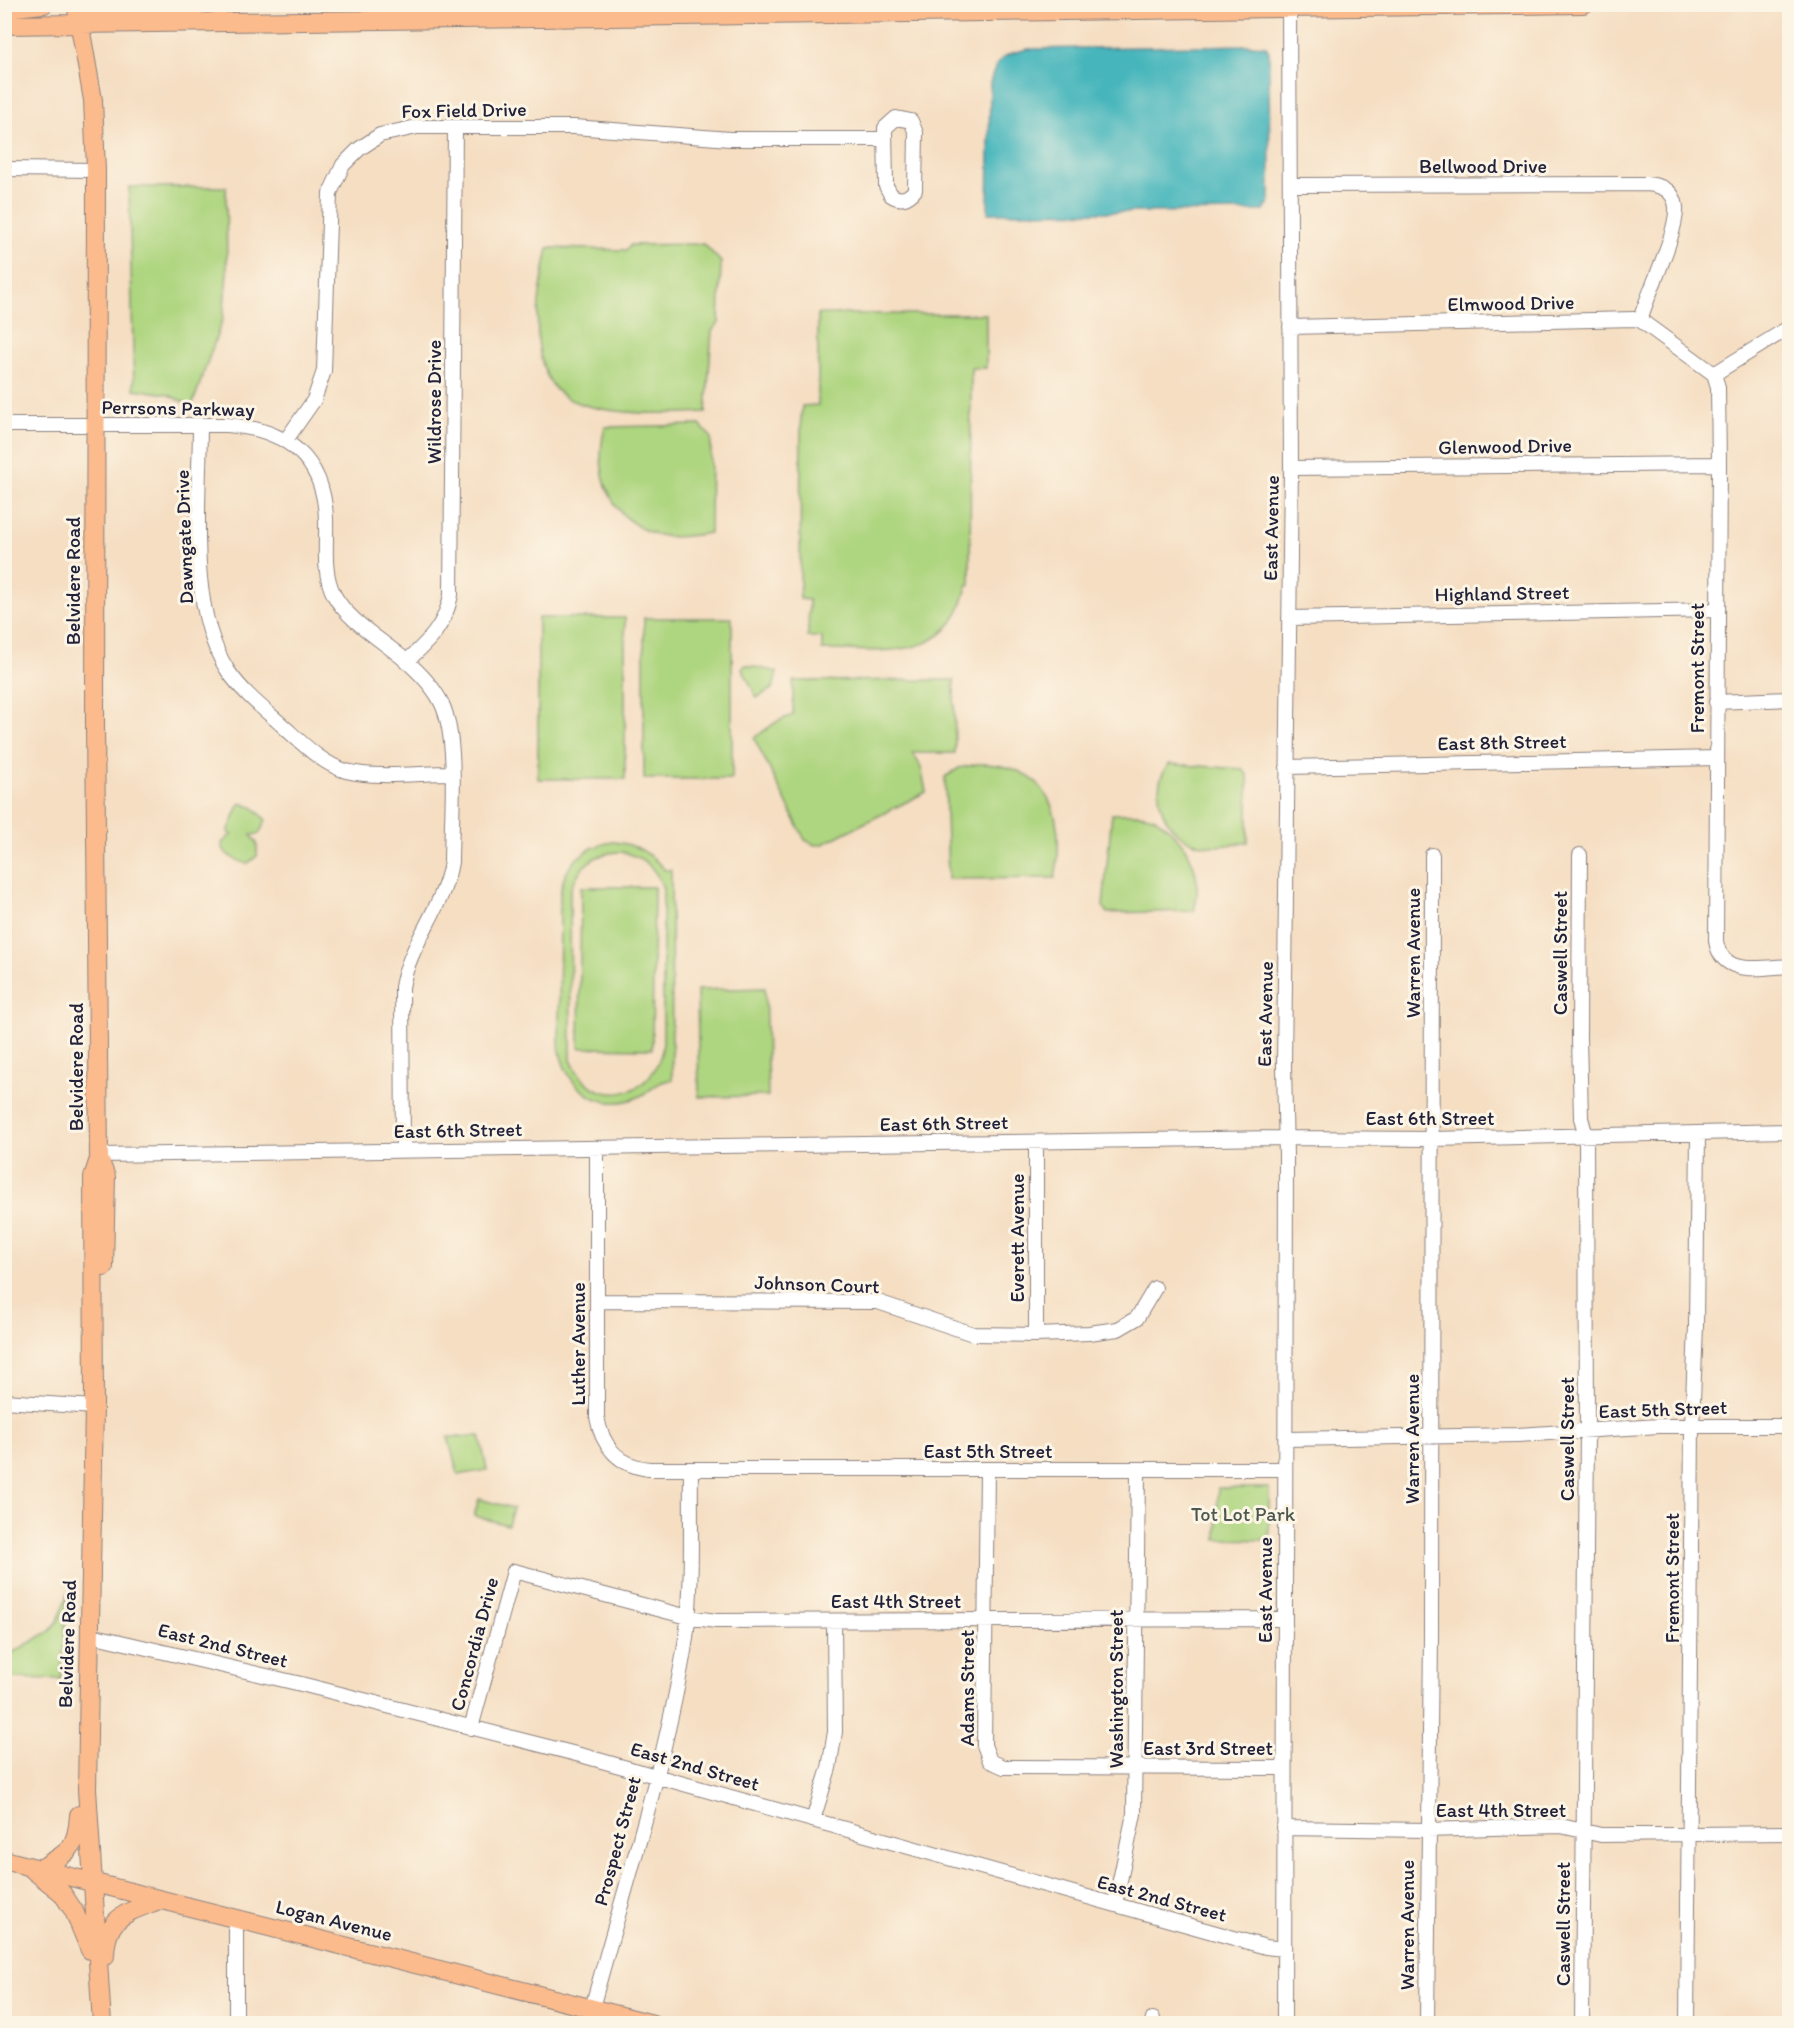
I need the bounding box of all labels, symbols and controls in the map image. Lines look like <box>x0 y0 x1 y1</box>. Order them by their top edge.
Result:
street label: Fox Field Drive <box>401 97 527 123</box>
street label: Bellwood Drive <box>1419 154 1547 178</box>
street label: Elmwood Drive <box>1447 290 1575 316</box>
street label: Wildrose Drive <box>422 340 446 464</box>
street label: Perrsons Parkway <box>101 395 255 421</box>
street label: Glenwood Drive <box>1438 433 1572 459</box>
street label: Dawngate Drive <box>170 469 198 605</box>
street label: East Avenue <box>1258 475 1284 581</box>
street label: Belvidere Road <box>61 517 85 645</box>
street label: Highland Street <box>1434 580 1570 606</box>
street label: Fremont Street <box>1685 603 1709 733</box>
street label: East 8th Street <box>1437 729 1567 755</box>
street label: Warren Avenue <box>1401 888 1425 1018</box>
street label: Caswell Street <box>1548 891 1572 1015</box>
street label: East Avenue <box>1252 961 1278 1067</box>
street label: Belvidere Road <box>64 1003 88 1131</box>
street label: East 6th Street <box>1366 1106 1494 1130</box>
street label: East 6th Street <box>879 1110 1009 1136</box>
street label: East 6th Street <box>393 1117 523 1143</box>
street label: Everett Avenue <box>1005 1174 1029 1302</box>
street label: Johnson Court <box>754 1270 880 1298</box>
street label: Luther Avenue <box>566 1282 590 1406</box>
street label: Warren Avenue <box>1400 1374 1424 1504</box>
street label: Caswell Street <box>1555 1377 1579 1501</box>
street label: East 5th Street <box>1598 1395 1728 1423</box>
street label: East 5th Street <box>924 1439 1052 1463</box>
park label: Tot Lot Park <box>1191 1502 1296 1526</box>
street label: Fremont Street <box>1660 1513 1684 1643</box>
street label: East Avenue <box>1253 1537 1277 1643</box>
street label: Concordia Drive <box>445 1575 503 1713</box>
street label: Belvidere Road <box>53 1579 81 1709</box>
street label: East 4th Street <box>831 1589 961 1613</box>
street label: Washington Street <box>1104 1610 1128 1768</box>
street label: East 2nd Street <box>156 1617 290 1673</box>
street label: Adams Street <box>955 1630 979 1746</box>
street label: East 2nd Street <box>628 1736 762 1796</box>
street label: East 3rd Street <box>1143 1736 1273 1760</box>
street label: Prospect Street <box>588 1773 646 1908</box>
street label: East 4th Street <box>1436 1798 1566 1822</box>
street label: Warren Avenue <box>1395 1860 1419 1990</box>
street label: Caswell Street <box>1551 1862 1575 1986</box>
street label: East 2nd Street <box>1095 1869 1229 1927</box>
street label: Logan Avenue <box>273 1894 395 1946</box>

